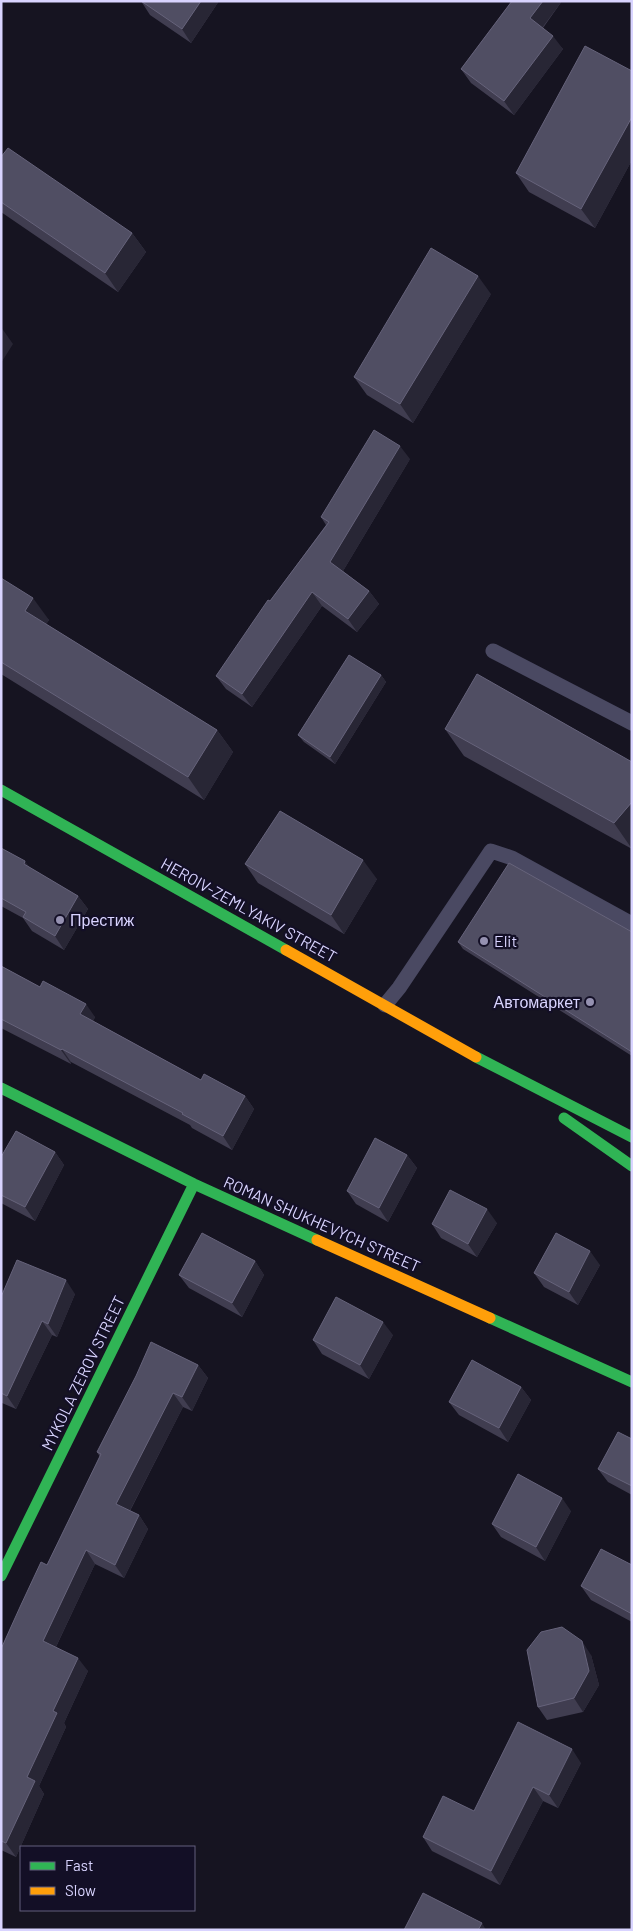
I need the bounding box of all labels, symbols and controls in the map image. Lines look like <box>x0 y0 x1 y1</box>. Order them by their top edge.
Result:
street label: HEROIV-ZEMLYAKIV STREET <box>158 853 340 966</box>
place label: Престиж <box>70 910 135 929</box>
marker: Престиж <box>54 914 66 926</box>
place label: Elit <box>494 931 517 950</box>
marker: Elit <box>478 935 490 947</box>
place label: Автомаркет <box>493 992 581 1011</box>
marker: Автомаркет <box>584 996 596 1008</box>
street label: ROMAN SHUKHEVYCH STREET <box>221 1172 423 1276</box>
street label: MYKOLA ZEROV STREET <box>37 1292 128 1453</box>
legend <box>20 1846 195 1911</box>
text: Fast <box>65 1856 93 1874</box>
text: Slow <box>65 1881 96 1899</box>

